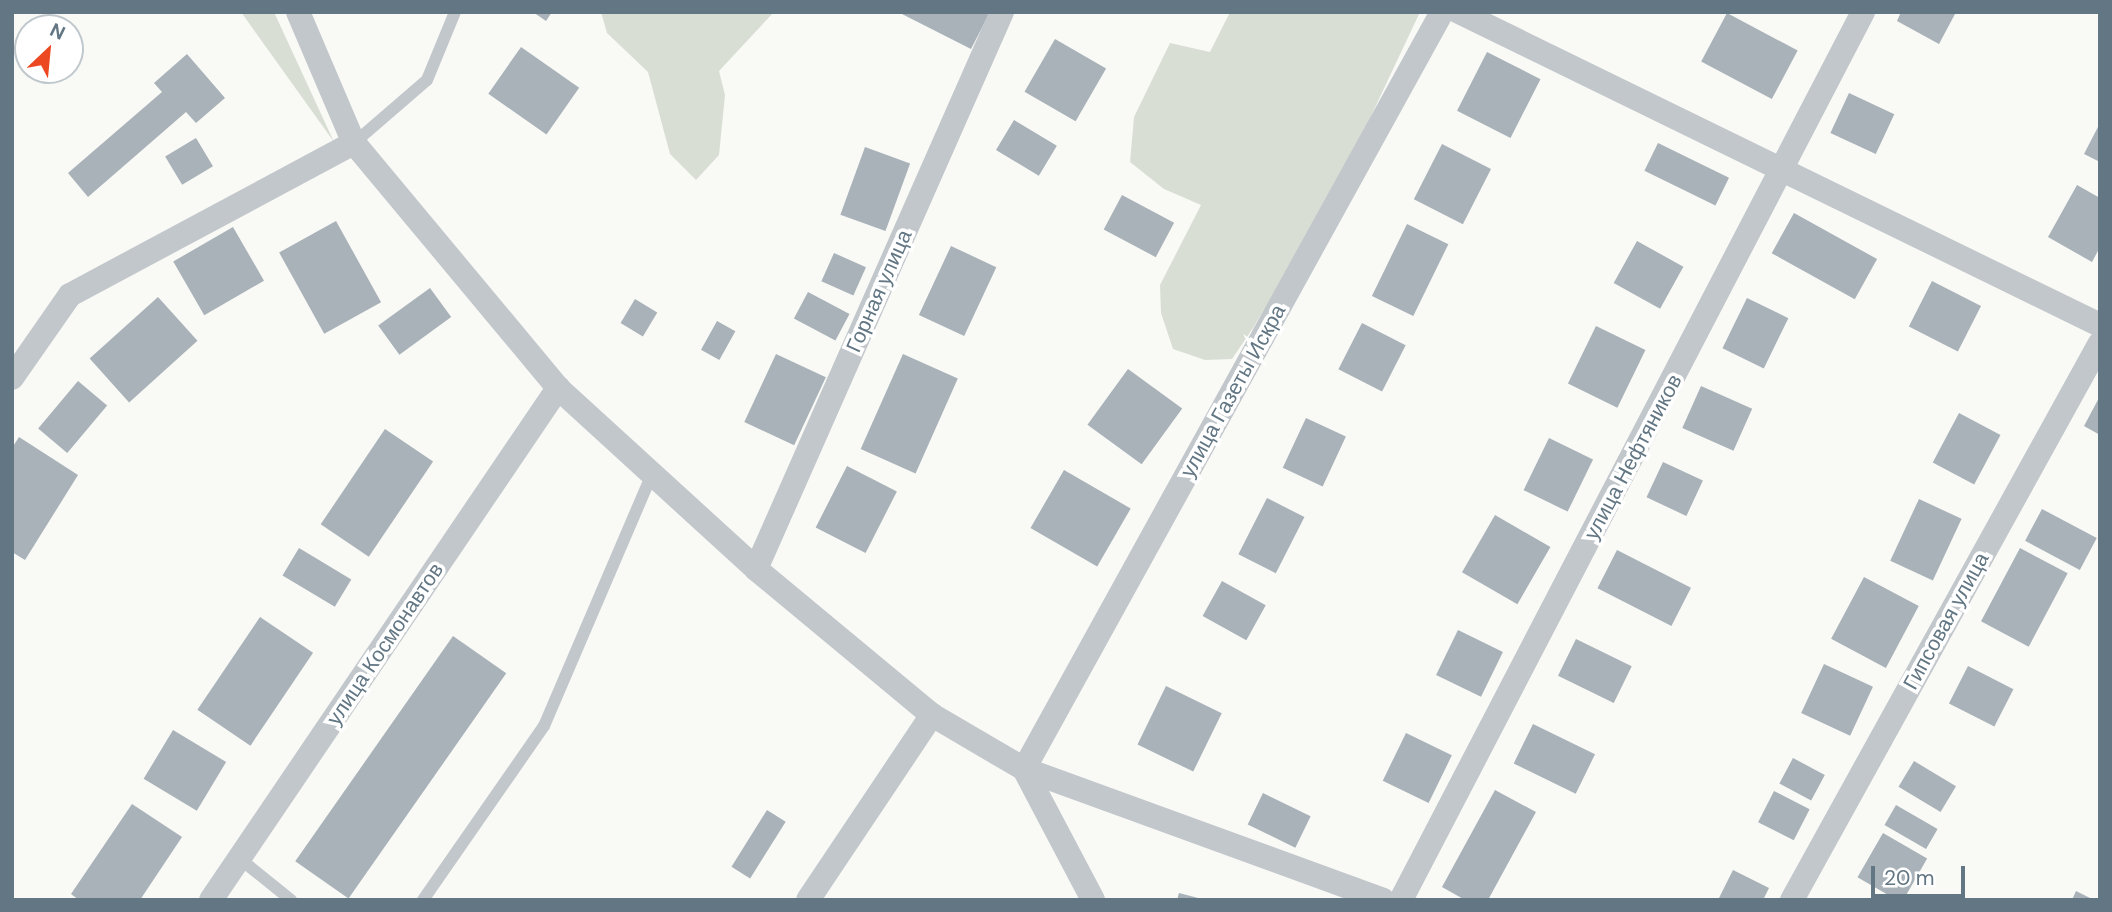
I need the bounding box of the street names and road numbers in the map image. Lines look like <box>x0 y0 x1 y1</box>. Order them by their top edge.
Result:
street label: Горная улица <box>841 226 917 356</box>
street label: улица Газеты Искра <box>1175 300 1291 482</box>
street label: улица Нефтяников <box>1579 370 1687 544</box>
street label: Гипсовая улица <box>1898 548 1994 694</box>
street label: улица Космонавтов <box>321 558 449 730</box>

